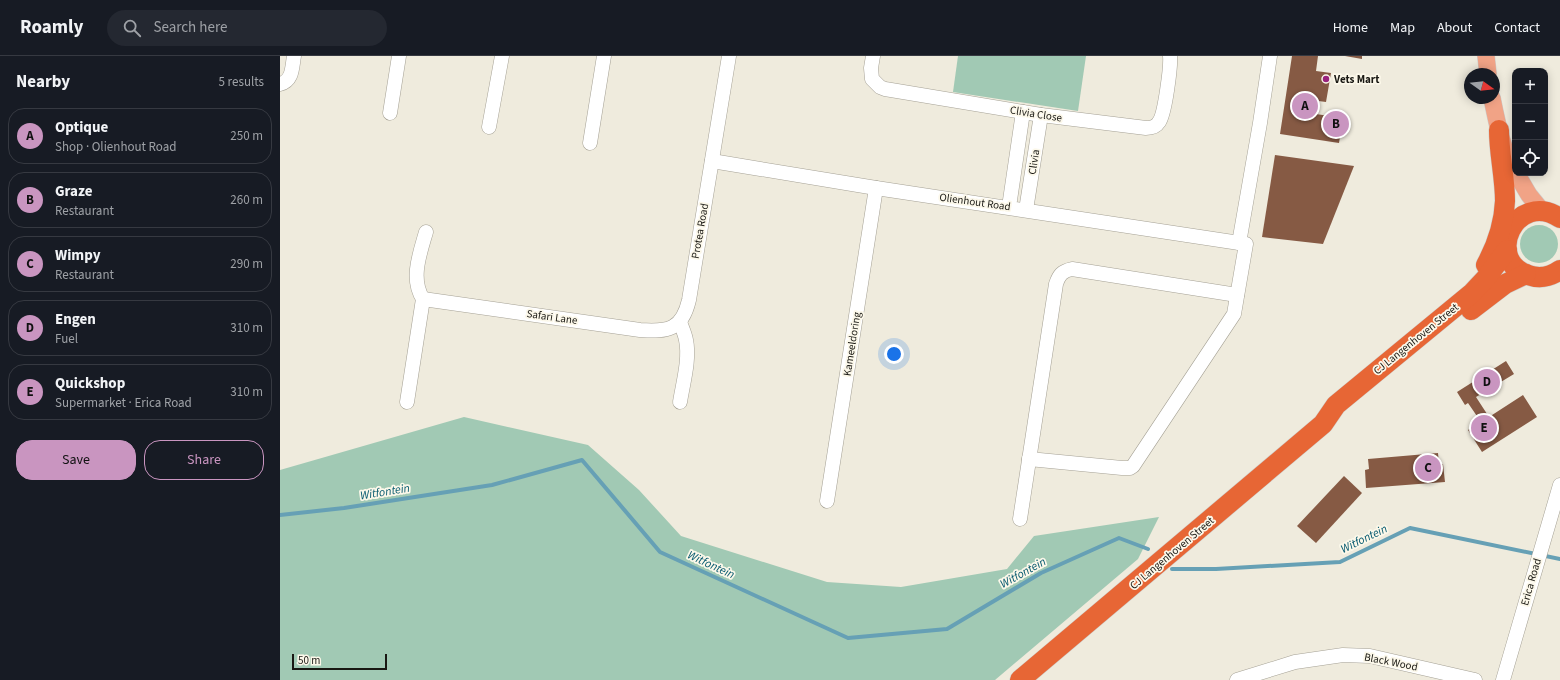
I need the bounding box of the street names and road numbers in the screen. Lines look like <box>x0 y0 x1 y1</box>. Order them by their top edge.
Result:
street label: Clivia Close <box>1009 102 1064 126</box>
street label: Clivia <box>1025 148 1043 176</box>
street label: Olienhout Road <box>938 190 1012 214</box>
street label: Protea Road <box>688 202 712 260</box>
street label: CJ Langenhoven Street <box>1370 300 1462 378</box>
street label: Safari Lane <box>526 306 579 328</box>
street label: Kameeldoring <box>840 310 865 377</box>
street label: CJ Langenhoven Street <box>1127 513 1217 593</box>
street label: Erica Road <box>1517 557 1545 607</box>
street label: Black Wood <box>1363 649 1419 675</box>

